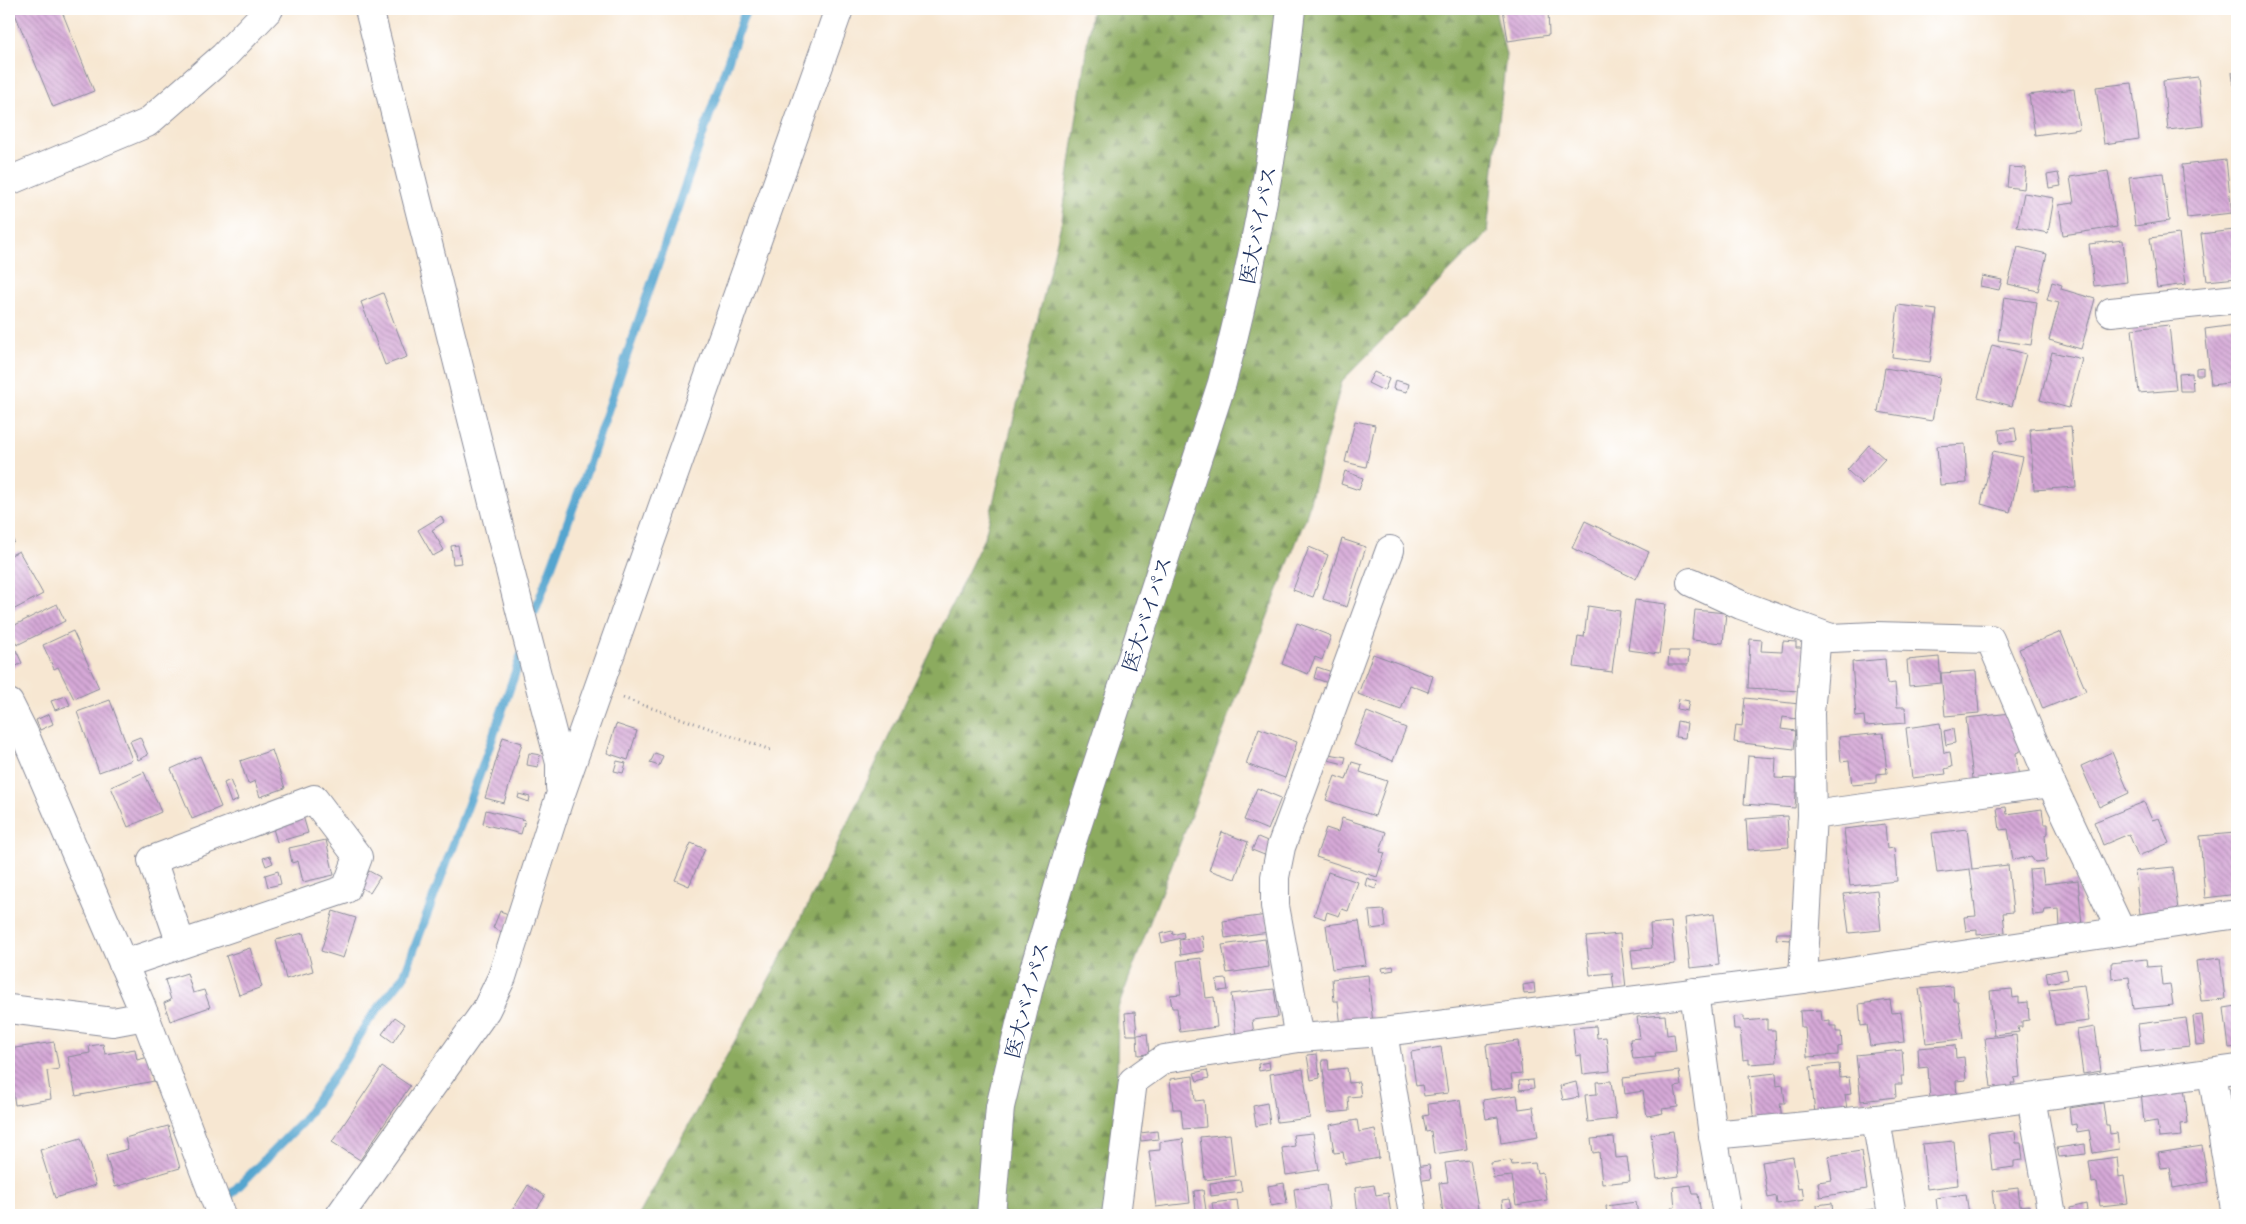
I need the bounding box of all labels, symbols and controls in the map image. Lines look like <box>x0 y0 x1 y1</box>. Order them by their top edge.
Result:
street label: 医大バイパス <box>1236 164 1283 286</box>
street label: 医大バイパス <box>1118 554 1179 675</box>
street label: 医大バイパス <box>1001 939 1056 1061</box>

